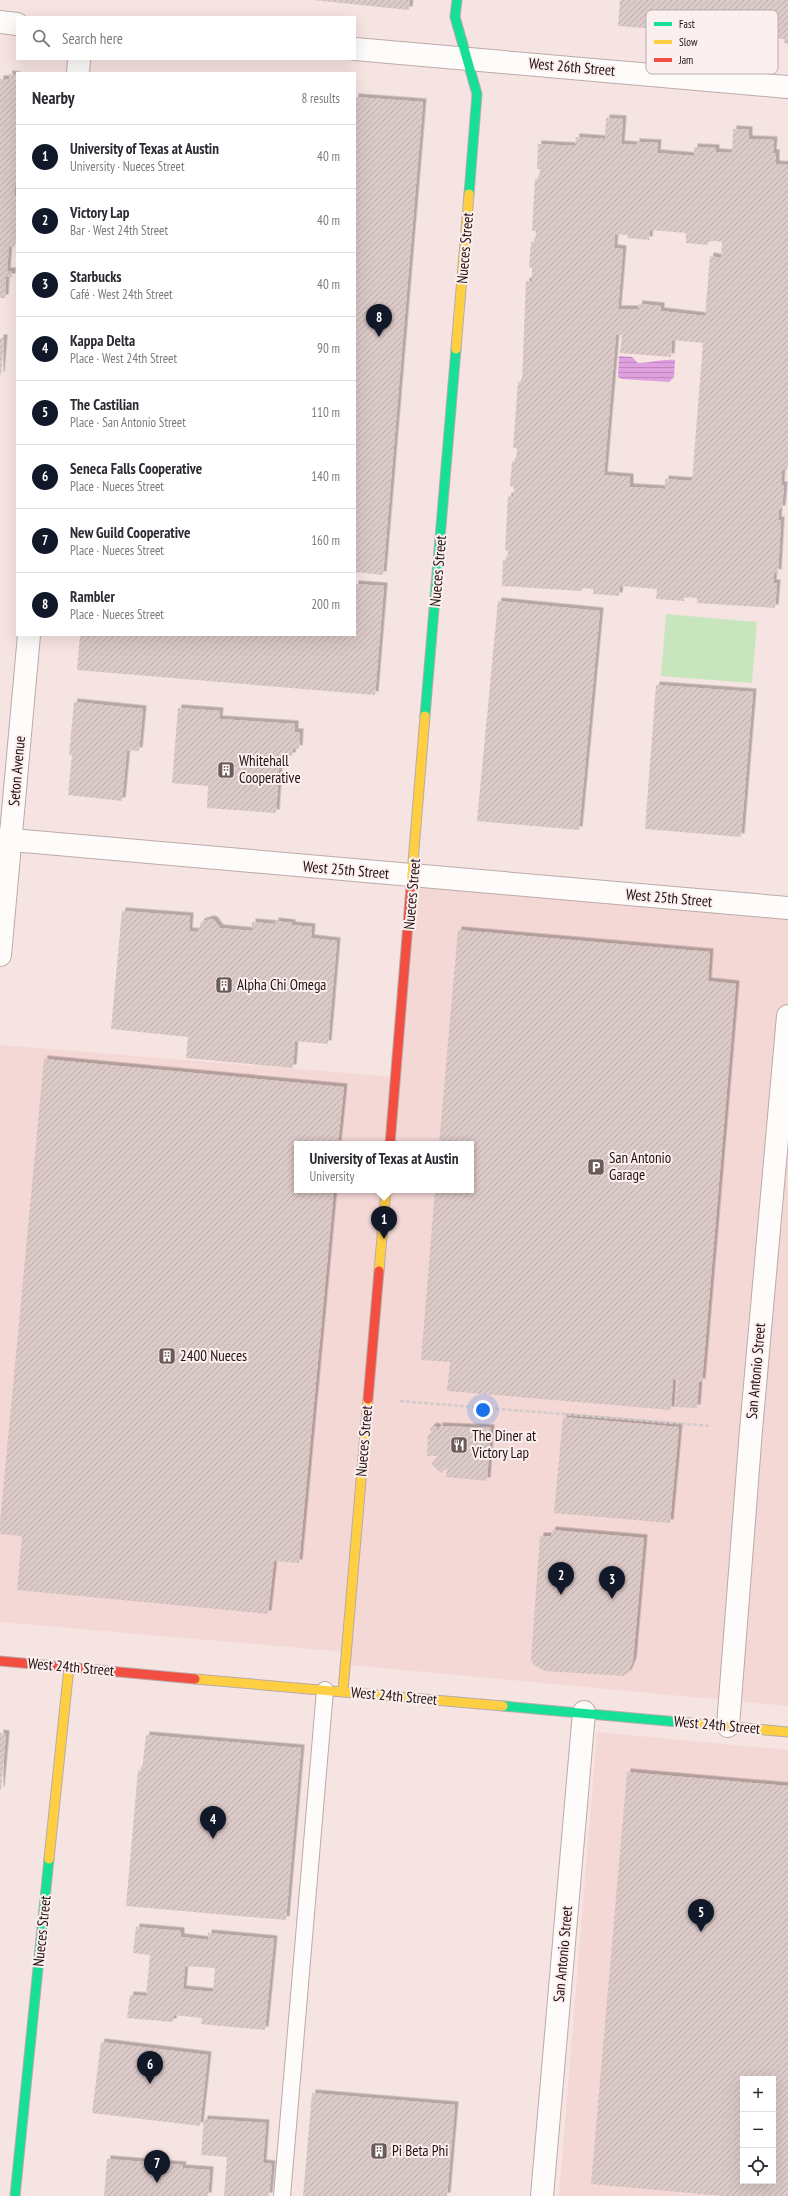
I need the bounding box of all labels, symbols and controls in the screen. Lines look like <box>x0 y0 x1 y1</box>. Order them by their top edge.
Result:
legend <box>646 10 778 74</box>
search box <box>16 16 356 60</box>
text: Fast <box>679 17 695 31</box>
icon: search <box>30 27 52 49</box>
text: Search here <box>62 29 123 48</box>
text: Slow <box>679 35 698 49</box>
street label: West 26th Street <box>528 53 616 80</box>
text: Jam <box>678 53 693 67</box>
text: Nearby <box>32 87 75 109</box>
text: 8 results <box>301 90 340 107</box>
text: University of Texas at Austin <box>70 139 219 158</box>
text: 1 <box>42 148 48 165</box>
text: 40 m <box>317 148 340 165</box>
text: University · Nueces Street <box>70 158 185 175</box>
text: Victory Lap <box>70 203 130 222</box>
text: 2 <box>42 212 48 229</box>
text: 40 m <box>317 212 340 229</box>
street label: Nueces Street <box>452 212 477 284</box>
text: Bar · West 24th Street <box>70 222 168 239</box>
text: Starbucks <box>70 267 122 286</box>
text: 3 <box>42 276 48 293</box>
text: 40 m <box>317 276 340 293</box>
text: Café · West 24th Street <box>70 286 173 303</box>
pin: 8 <box>366 304 392 337</box>
text: Kappa Delta <box>70 331 135 350</box>
text: 4 <box>42 340 48 357</box>
text: 90 m <box>317 340 340 357</box>
text: Place · West 24th Street <box>70 350 177 367</box>
text: The Castilian <box>70 395 139 414</box>
text: 5 <box>42 404 48 421</box>
text: 110 m <box>311 404 340 421</box>
text: Place · San Antonio Street <box>70 414 186 431</box>
text: Seneca Falls Cooperative <box>70 459 202 478</box>
text: 6 <box>42 468 48 485</box>
text: 140 m <box>311 468 340 485</box>
text: Place · Nueces Street <box>70 478 164 495</box>
text: New Guild Cooperative <box>70 523 190 542</box>
text: 7 <box>42 532 48 549</box>
text: 160 m <box>311 532 340 549</box>
street label: Nueces Street <box>425 535 450 607</box>
text: Place · Nueces Street <box>70 542 164 559</box>
text: Rambler <box>70 587 115 606</box>
text: 8 <box>42 596 48 613</box>
text: 200 m <box>311 596 340 613</box>
text: Place · Nueces Street <box>70 606 164 623</box>
street label: Seton Avenue <box>4 735 29 807</box>
place label: Whitehall Cooperative <box>239 751 301 787</box>
building icon: Whitehall Cooperative <box>216 760 236 780</box>
street label: West 25th Street <box>302 856 390 883</box>
street label: Nueces Street <box>399 858 424 930</box>
street label: West 25th Street <box>625 884 713 911</box>
building icon: Alpha Chi Omega <box>214 975 234 995</box>
place label: Alpha Chi Omega <box>237 975 326 994</box>
popup <box>294 1141 474 1193</box>
place label: San Antonio Garage <box>609 1148 671 1184</box>
text: University of Texas at Austin <box>310 1149 458 1168</box>
parking icon: San Antonio Garage <box>586 1157 606 1177</box>
text: University <box>310 1168 354 1185</box>
pin: 1 <box>371 1206 397 1239</box>
street label: San Antonio Street <box>742 1322 769 1420</box>
building icon: 2400 Nueces <box>157 1346 177 1366</box>
place label: 2400 Nueces <box>180 1346 247 1365</box>
your location <box>473 1400 493 1420</box>
street label: Nueces Street <box>351 1405 376 1477</box>
place label: The Diner at Victory Lap <box>471 1426 536 1462</box>
restaurant icon: The Diner at Victory Lap <box>449 1435 469 1455</box>
pin: 2 <box>548 1562 574 1595</box>
pin: 3 <box>599 1566 625 1599</box>
street label: West 24th Street <box>27 1653 115 1680</box>
street label: West 24th Street <box>350 1682 438 1709</box>
street label: West 24th Street <box>673 1711 761 1738</box>
pin: 4 <box>200 1806 226 1839</box>
street label: Nueces Street <box>28 1895 55 1967</box>
pin: 5 <box>688 1899 714 1932</box>
street label: San Antonio Street <box>549 1905 576 2003</box>
pin: 6 <box>137 2051 163 2084</box>
map controls <box>740 2076 776 2184</box>
button: + <box>740 2076 776 2112</box>
button: − <box>740 2112 776 2148</box>
building icon: Pi Beta Phi <box>369 2141 389 2161</box>
place label: Pi Beta Phi <box>392 2141 448 2160</box>
button: locate <box>740 2148 776 2184</box>
pin: 7 <box>144 2150 170 2183</box>

